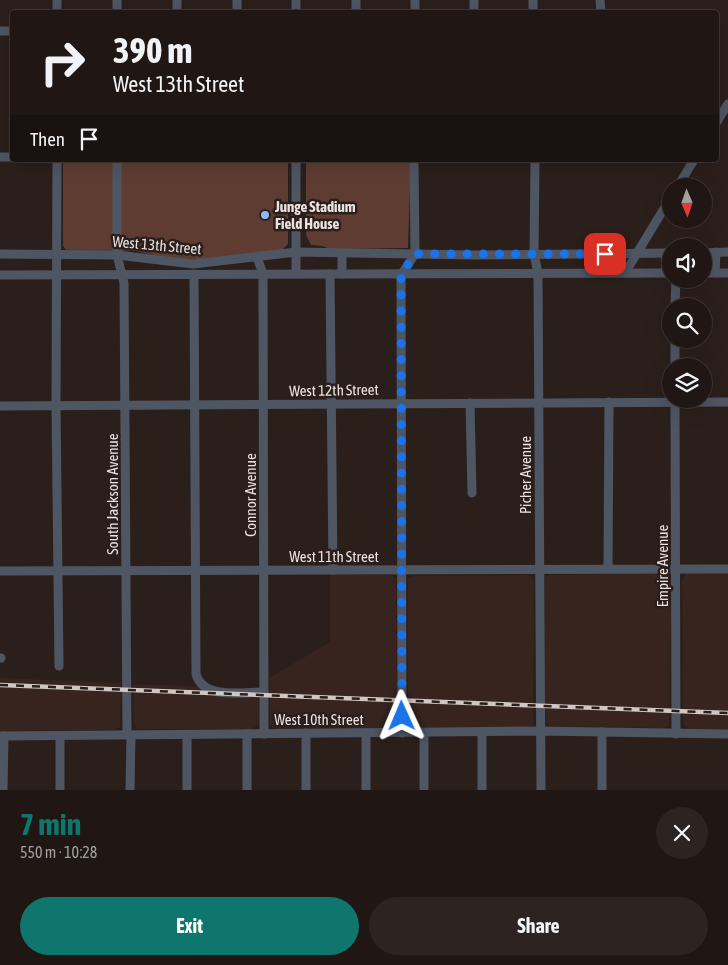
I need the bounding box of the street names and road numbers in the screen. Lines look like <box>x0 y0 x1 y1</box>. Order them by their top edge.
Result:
street label: West 13th Street <box>112 233 202 257</box>
street label: West 12th Street <box>289 381 379 399</box>
street label: South Jackson Avenue <box>104 433 121 555</box>
street label: Picher Avenue <box>517 436 534 514</box>
street label: Connor Avenue <box>242 453 259 537</box>
street label: Empire Avenue <box>654 525 671 607</box>
street label: West 11th Street <box>289 548 379 565</box>
street label: West 10th Street <box>274 711 364 728</box>

